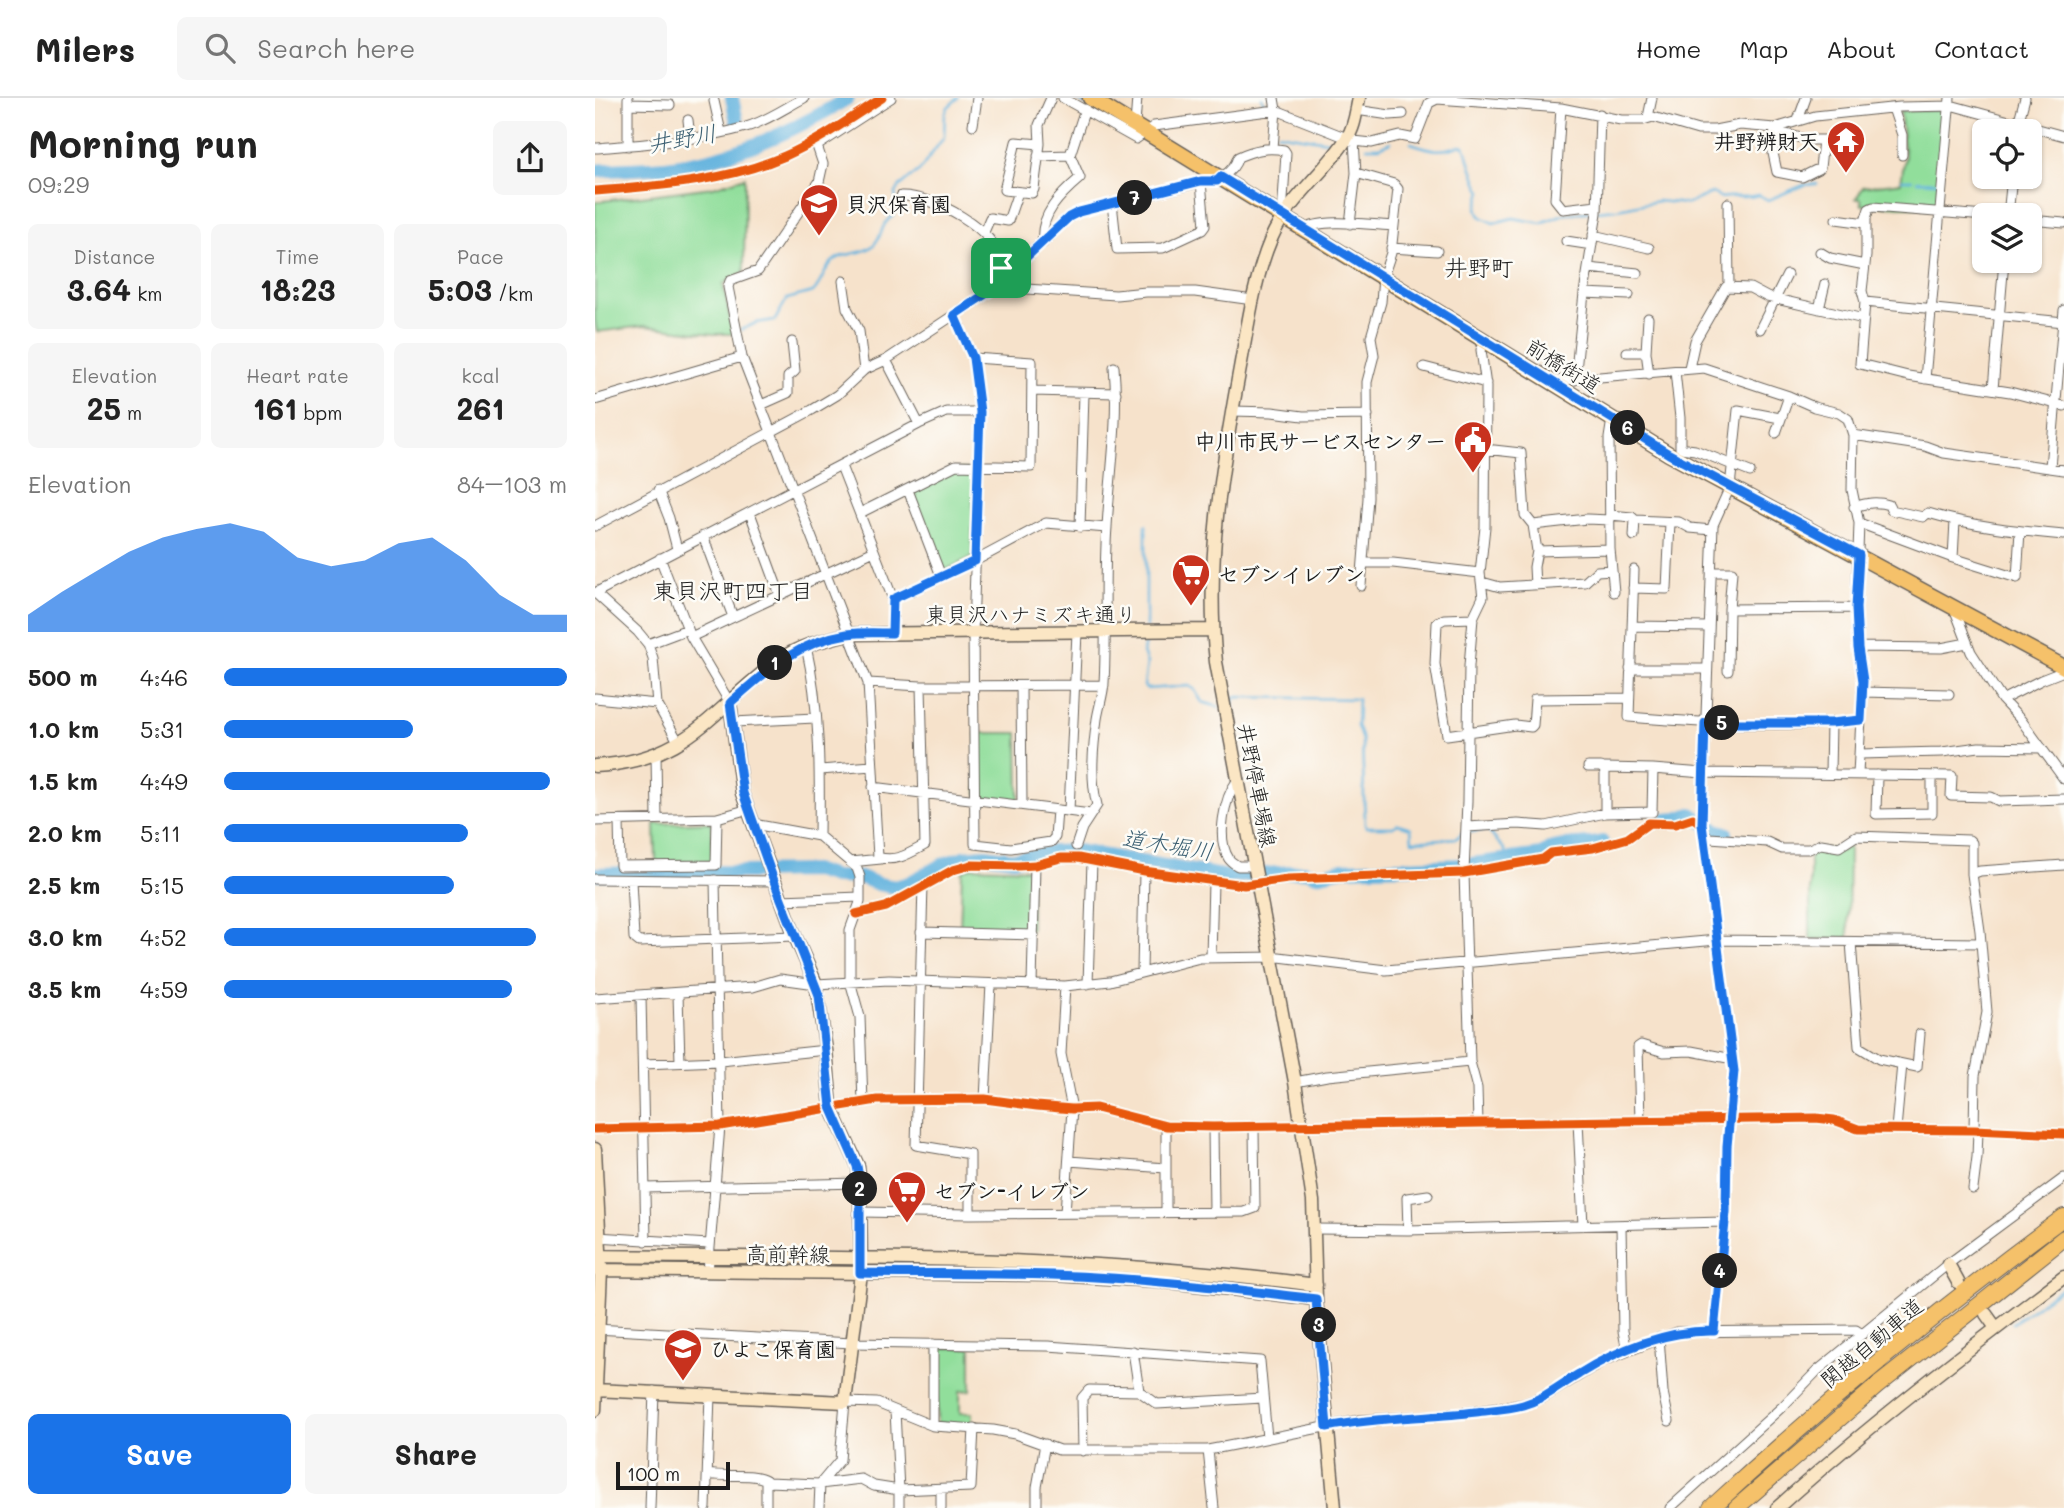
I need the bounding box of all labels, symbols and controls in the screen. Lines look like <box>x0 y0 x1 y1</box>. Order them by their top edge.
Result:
search box <box>177 17 667 80</box>
text: Milers <box>35 27 135 70</box>
icon: search <box>201 29 239 67</box>
text: Search here <box>257 31 415 65</box>
text: Home <box>1636 33 1701 64</box>
text: Map <box>1739 33 1788 64</box>
text: About <box>1826 33 1896 64</box>
text: Contact <box>1934 33 2029 64</box>
water label: 井野川 <box>645 117 719 159</box>
text: Morning run <box>28 118 258 168</box>
temple icon: 井野辨財天 <box>1825 119 1867 174</box>
map controls <box>1972 119 2042 273</box>
button: locate <box>1972 119 2042 189</box>
button: share <box>493 121 567 195</box>
place label: 井野辨財天 <box>1714 127 1819 154</box>
text: 09:29 <box>28 169 89 199</box>
pin: 7 <box>1117 180 1153 216</box>
school or university icon: 貝沢保育園 <box>798 182 840 237</box>
text: 7 <box>1129 185 1140 210</box>
place label: 貝沢保育園 <box>846 190 951 217</box>
button: layers <box>1972 203 2042 273</box>
pin <box>971 238 1031 298</box>
text: Distance <box>74 244 155 269</box>
text: Time <box>276 244 319 269</box>
text: Pace <box>457 244 504 269</box>
icon: arrive <box>982 249 1020 287</box>
district label: 井野町 <box>1445 252 1514 282</box>
text: 3.64 <box>67 269 131 309</box>
text: 18:23 <box>259 269 336 309</box>
text: 5:03 <box>428 269 492 309</box>
text: km <box>131 281 162 306</box>
text: /km <box>492 281 533 306</box>
street label: 前橋街道 <box>1521 331 1607 399</box>
text: Elevation <box>72 363 157 388</box>
text: Heart rate <box>246 363 349 388</box>
text: kcal <box>462 363 499 388</box>
text: 25 <box>87 388 121 428</box>
text: 161 <box>253 388 297 428</box>
text: 261 <box>456 388 505 428</box>
text: m <box>121 400 142 425</box>
text: bpm <box>297 400 342 425</box>
pin: 6 <box>1611 410 1645 446</box>
text: 6 <box>1622 415 1633 440</box>
public building icon: 中川市民サービスセンター <box>1452 419 1494 474</box>
place label: 中川市民サービスセンター <box>1194 427 1446 454</box>
text: Elevation <box>28 469 131 499</box>
text: 84–103 m <box>457 469 567 499</box>
supermarket icon: セブンイレブン <box>1170 552 1212 607</box>
place label: セブンイレブン <box>1218 560 1365 587</box>
district label: 東貝沢町四丁目 <box>653 575 814 605</box>
street label: 東貝沢ハナミズキ通り <box>926 600 1136 627</box>
pin: 1 <box>757 646 793 680</box>
text: 1 <box>770 650 779 675</box>
text: 500 m <box>28 662 98 692</box>
text: 4:46 <box>140 662 188 692</box>
pin: 5 <box>1705 706 1739 740</box>
text: 5 <box>1716 710 1727 735</box>
text: 1.0 km <box>28 714 99 744</box>
text: 5:31 <box>140 714 184 744</box>
street label: 井野停車場線 <box>1233 721 1283 849</box>
text: 1.5 km <box>28 766 98 796</box>
text: 4:49 <box>140 766 188 796</box>
text: 2.0 km <box>28 818 102 848</box>
text: 5:11 <box>140 818 181 848</box>
water label: 道木堀川 <box>1120 822 1216 866</box>
text: 2.5 km <box>28 870 100 900</box>
text: 5:15 <box>140 870 184 900</box>
text: 3.0 km <box>28 922 103 952</box>
text: 4:52 <box>140 922 187 952</box>
text: 3.5 km <box>28 974 101 1004</box>
text: 4:59 <box>140 974 188 1004</box>
supermarket icon: セブン-イレブン <box>886 1169 928 1224</box>
pin: 2 <box>842 1172 877 1206</box>
text: 2 <box>854 1176 865 1201</box>
place label: セブン-イレブン <box>934 1177 1090 1204</box>
street label: 高前幹線 <box>746 1239 830 1267</box>
pin: 4 <box>1703 1254 1737 1288</box>
text: 4 <box>1713 1258 1726 1283</box>
street label: 関越自動車道 <box>1814 1291 1928 1393</box>
pin: 3 <box>1301 1308 1337 1342</box>
text: 3 <box>1313 1312 1324 1337</box>
school or university icon: ひよこ保育園 <box>662 1327 704 1382</box>
place label: ひよこ保育園 <box>710 1335 836 1362</box>
button: Save <box>28 1414 291 1494</box>
button: Share <box>305 1414 567 1494</box>
scale bar <box>616 1459 730 1491</box>
text: 100 m <box>627 1461 680 1486</box>

